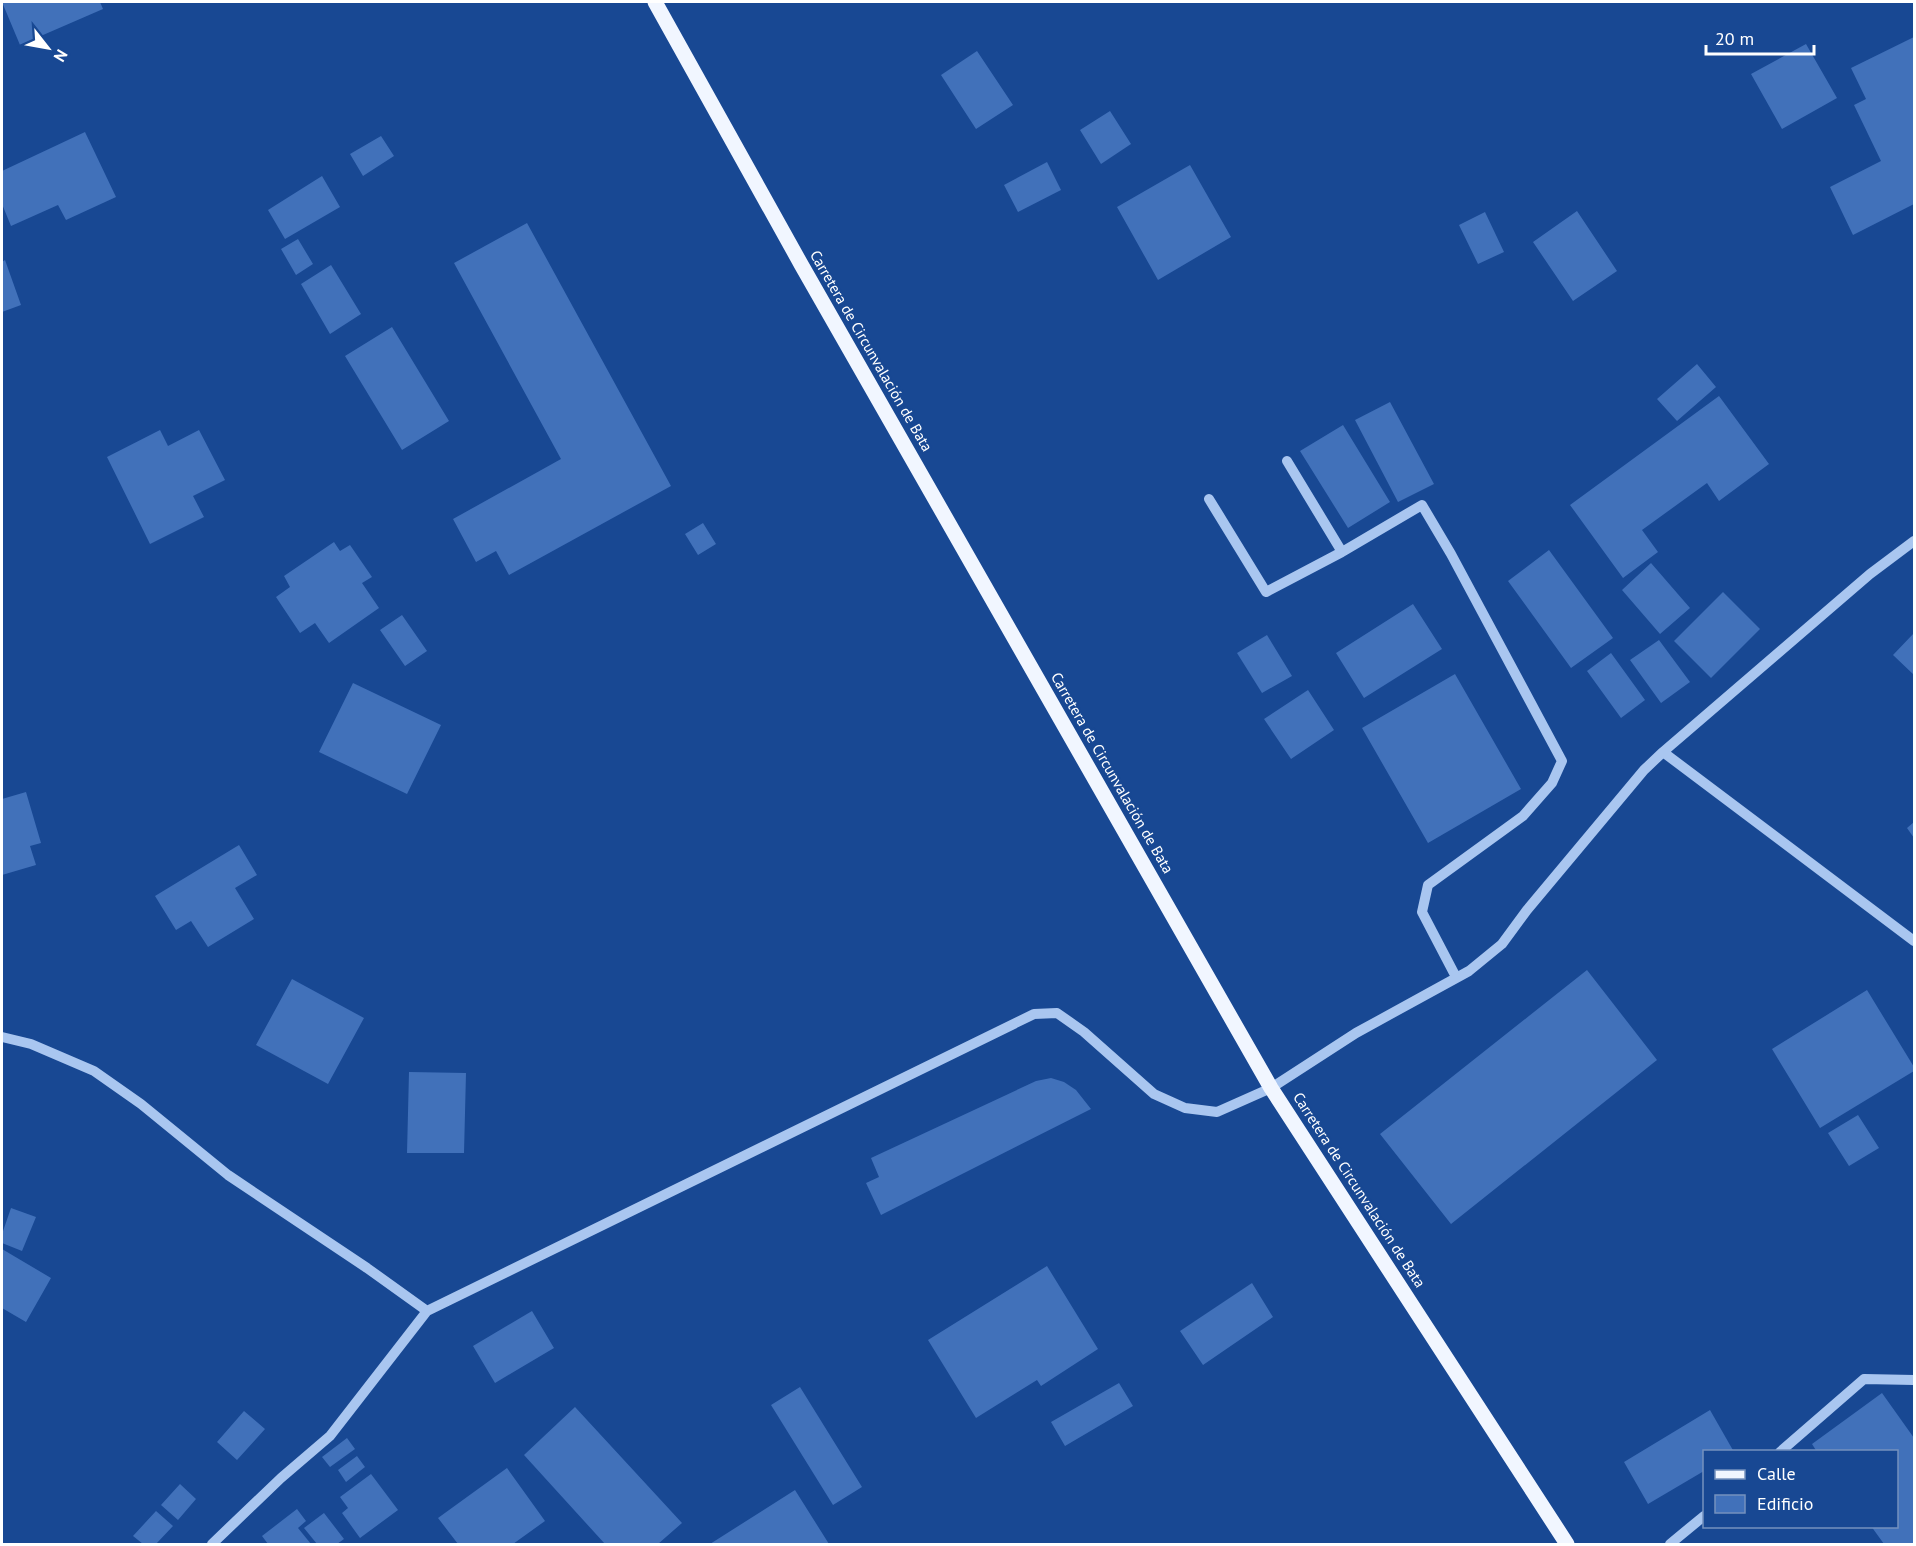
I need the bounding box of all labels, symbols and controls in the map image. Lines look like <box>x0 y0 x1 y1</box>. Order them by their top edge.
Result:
north arrow <box>18 18 78 78</box>
scale bar <box>1706 18 1814 56</box>
text: 20 m <box>1715 27 1754 50</box>
text: N <box>50 46 72 65</box>
street label: Carretera de Circunvalación de Bata <box>806 247 937 455</box>
street label: Carretera de Circunvalación de Bata <box>1047 669 1178 877</box>
street label: Carretera de Circunvalación de Bata <box>1289 1089 1430 1291</box>
legend <box>1703 1450 1898 1528</box>
text: Calle <box>1757 1462 1796 1485</box>
text: Edificio <box>1757 1492 1813 1515</box>

